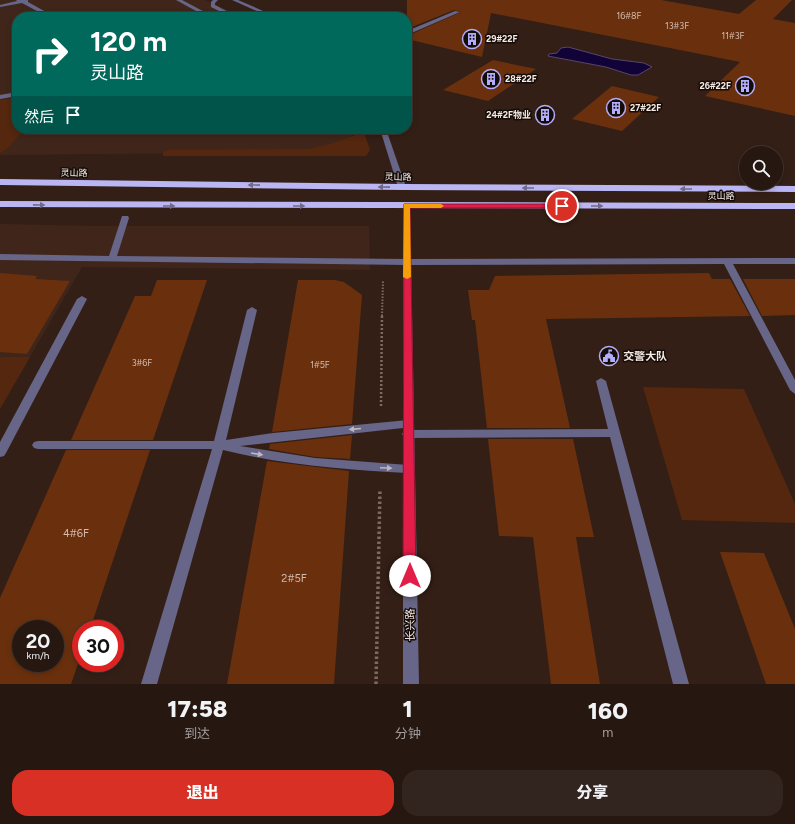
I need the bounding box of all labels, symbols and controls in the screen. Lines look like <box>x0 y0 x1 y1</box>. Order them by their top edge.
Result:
house number: 16#8F <box>617 10 642 21</box>
house number: 13#3F <box>665 20 689 31</box>
text: 120 m <box>90 24 167 58</box>
icon: right <box>24 28 76 80</box>
building icon: 29#22F <box>461 28 483 50</box>
house number: 11#3F <box>722 30 745 41</box>
place label: 29#22F <box>486 33 518 44</box>
text: 灵山路 <box>90 62 144 84</box>
building icon: 28#22F <box>480 68 502 90</box>
place label: 28#22F <box>505 73 537 84</box>
building icon: 26#22F <box>734 75 756 97</box>
place label: 26#22F <box>699 80 731 91</box>
building icon: 27#22F <box>605 97 627 119</box>
place label: 27#22F <box>630 102 661 113</box>
icon: arrive <box>62 104 84 126</box>
building icon: 24#2F物业 <box>534 104 556 126</box>
text: 然后 <box>24 108 54 126</box>
place label: 24#2F物业 <box>486 109 531 120</box>
map controls <box>739 146 783 190</box>
button: search <box>739 146 783 190</box>
street label: 灵山路 <box>60 167 88 178</box>
street label: 灵山路 <box>384 171 412 182</box>
one-way arrow <box>247 182 260 188</box>
one-way arrow <box>377 184 390 190</box>
one-way arrow <box>521 185 534 191</box>
one-way arrow <box>679 186 692 192</box>
pin <box>545 189 579 223</box>
street label: 灵山路 <box>707 190 735 201</box>
icon: arrive <box>551 195 573 217</box>
one-way arrow <box>33 202 46 208</box>
one-way arrow <box>163 203 176 209</box>
one-way arrow <box>293 203 306 209</box>
one-way arrow <box>591 203 604 209</box>
public building icon: 交警大队 <box>598 345 620 367</box>
place label: 交警大队 <box>623 350 667 363</box>
house number: 3#6F <box>132 357 152 368</box>
house number: 1#5F <box>310 359 330 370</box>
one-way arrow <box>349 425 361 432</box>
one-way arrow <box>251 452 263 458</box>
one-way arrow <box>380 464 392 471</box>
house number: 4#6F <box>63 527 89 540</box>
position arrow <box>389 555 431 597</box>
house number: 2#5F <box>281 572 307 585</box>
street label: 长兴路 <box>404 608 417 642</box>
speed limit sign: 30 <box>72 620 124 672</box>
text: 20 <box>26 629 50 653</box>
text: km/h <box>27 649 49 662</box>
text: 17:58 <box>167 694 227 723</box>
text: 1 <box>403 694 413 723</box>
text: 160 <box>588 696 628 725</box>
text: m <box>602 725 613 740</box>
text: 到达 <box>184 726 210 741</box>
text: 分钟 <box>395 726 421 741</box>
button: 退出 <box>12 770 394 816</box>
button: 分享 <box>402 770 783 816</box>

